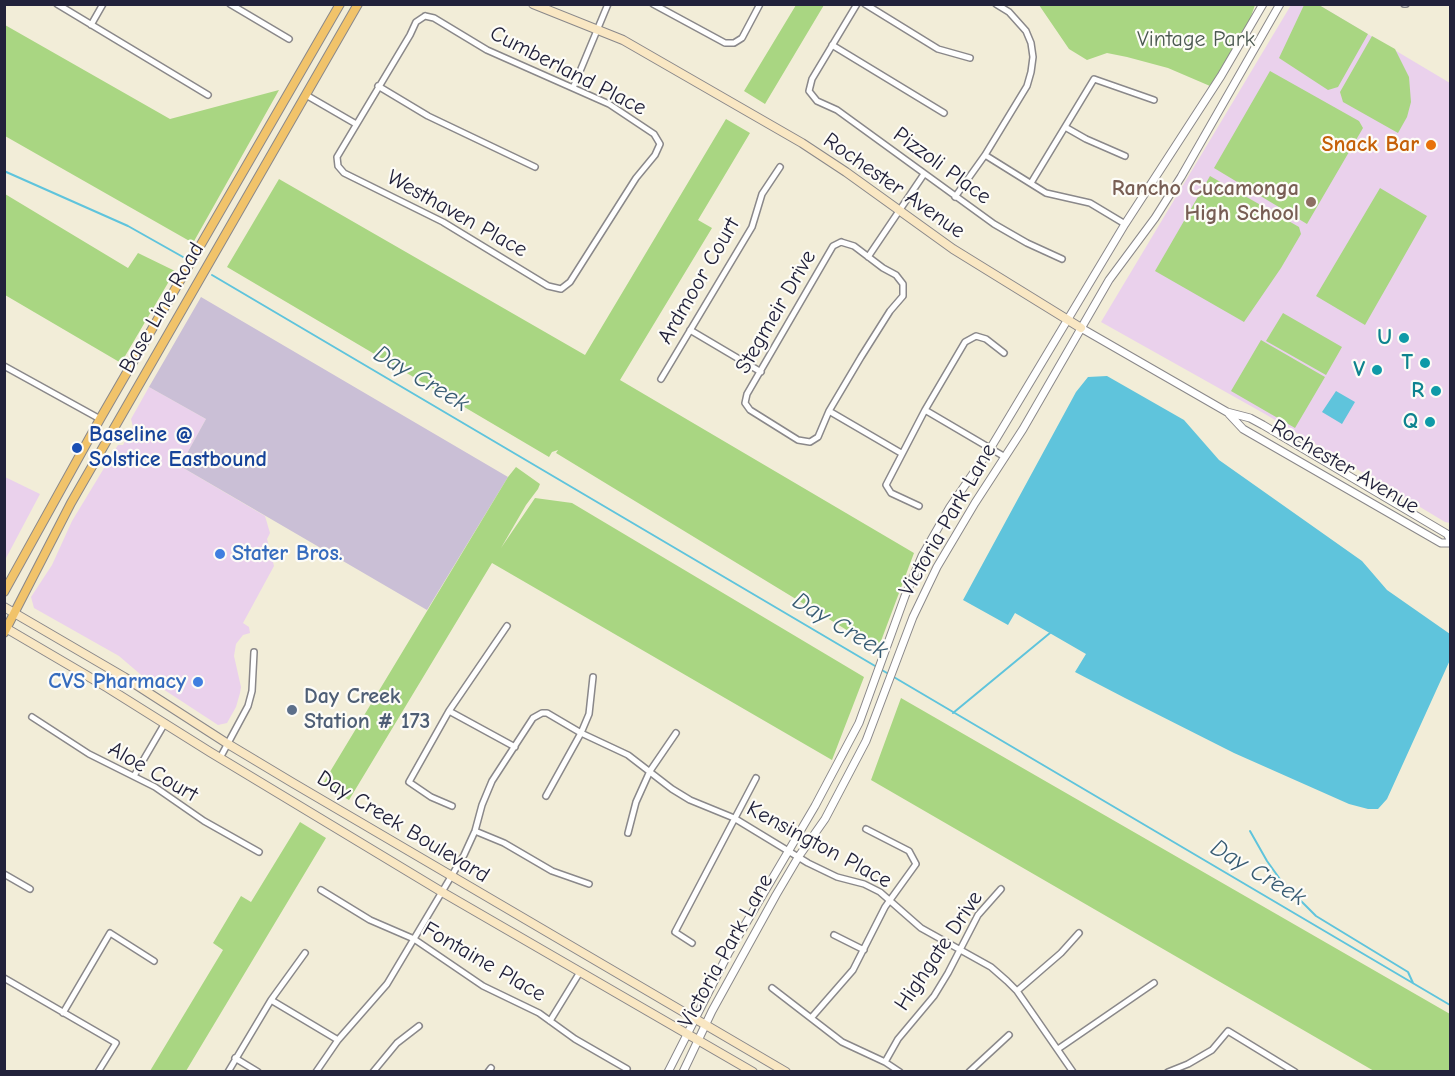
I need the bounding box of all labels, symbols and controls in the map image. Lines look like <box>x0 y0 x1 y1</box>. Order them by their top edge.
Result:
street label: Cumberland Place <box>485 20 651 122</box>
park label: Vintage Park <box>1137 27 1255 53</box>
street label: Pizzoli Place <box>888 122 996 210</box>
street label: Rochester Avenue <box>818 127 970 245</box>
place label: Snack Bar <box>1321 132 1419 158</box>
marker: Snack Bar <box>1424 138 1438 152</box>
street label: Westhaven Place <box>382 164 532 264</box>
place label: Rancho Cucamonga High School <box>1112 176 1299 228</box>
marker: Rancho Cucamonga High School <box>1304 195 1318 209</box>
street label: Ardmoor Court <box>652 213 746 349</box>
street label: Base Line Road <box>114 238 210 378</box>
street label: Stegmeir Drive <box>730 246 822 378</box>
place label: U <box>1377 325 1392 351</box>
marker: U <box>1397 331 1411 345</box>
water label: Day Creek <box>368 339 474 419</box>
place label: T <box>1401 350 1413 376</box>
marker: T <box>1418 356 1432 370</box>
place label: V <box>1353 357 1365 383</box>
marker: V <box>1370 363 1384 377</box>
place label: R <box>1411 378 1424 404</box>
marker: R <box>1429 384 1443 398</box>
place label: Q <box>1403 409 1418 435</box>
street label: Rochester Avenue <box>1266 414 1424 520</box>
marker: Q <box>1423 415 1437 429</box>
place label: Baseline @ Solstice Eastbound <box>89 422 267 474</box>
street label: Victoria Park Lane <box>894 439 1002 601</box>
marker: Baseline @ Solstice Eastbound <box>70 441 84 455</box>
place label: Stater Bros. <box>232 541 343 567</box>
marker: Stater Bros. <box>213 547 227 561</box>
water label: Day Creek <box>787 586 893 666</box>
place label: CVS Pharmacy <box>48 669 186 695</box>
marker: CVS Pharmacy <box>191 675 205 689</box>
place label: Day Creek Station # 173 <box>304 684 430 736</box>
marker: Day Creek Station # 173 <box>285 703 299 717</box>
street label: Aloe Court <box>104 736 202 808</box>
street label: Day Creek Boulevard <box>312 765 494 889</box>
street label: Kensington Place <box>742 796 896 894</box>
water label: Day Creek <box>1205 833 1311 913</box>
street label: Victoria Park Lane <box>673 869 779 1033</box>
street label: Highgate Drive <box>889 886 989 1016</box>
street label: Fontaine Place <box>418 916 550 1008</box>

